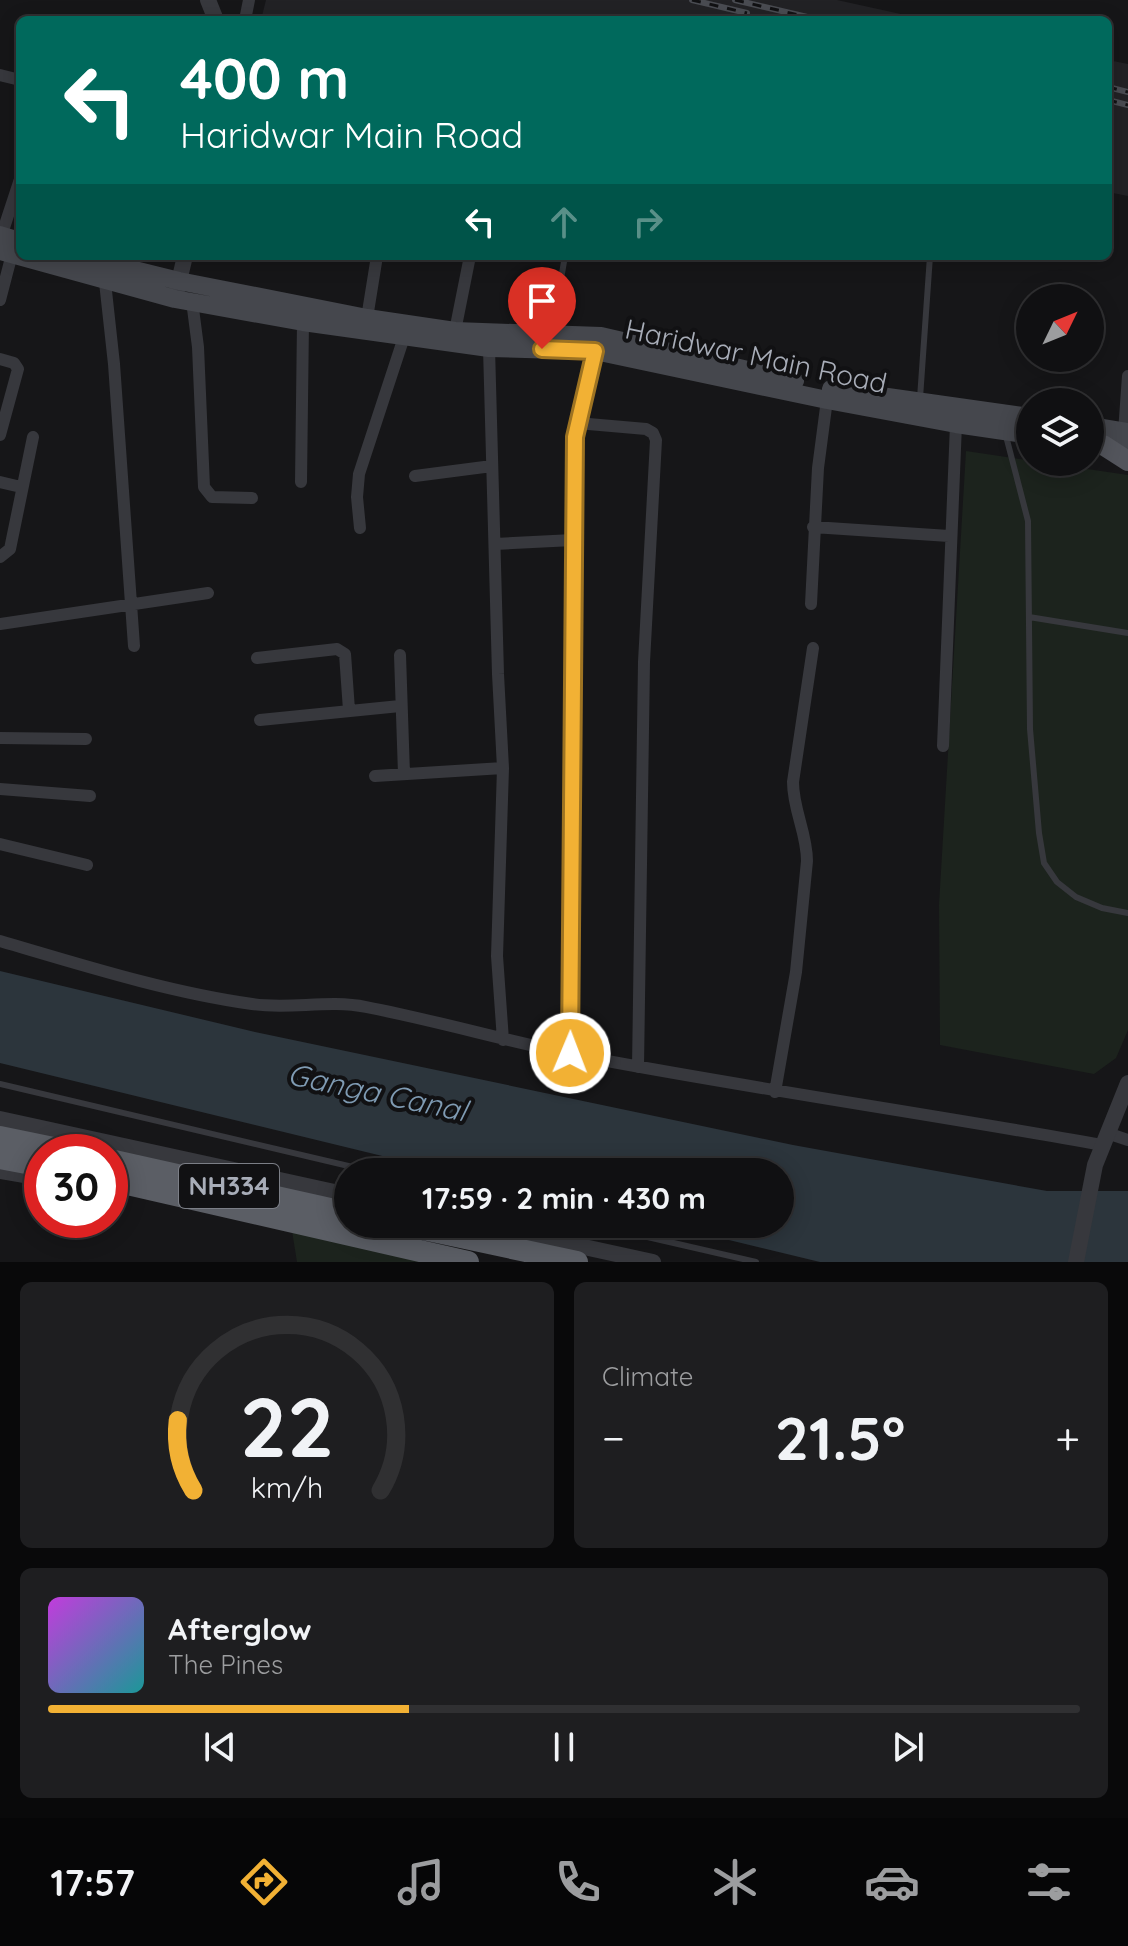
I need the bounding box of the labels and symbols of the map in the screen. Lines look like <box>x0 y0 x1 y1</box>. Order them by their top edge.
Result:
pin <box>508 267 576 349</box>
north arrow <box>1016 284 1104 372</box>
street label: Haridwar Main Road <box>622 311 890 400</box>
position arrow <box>528 1011 612 1095</box>
water label: Ganga Canal <box>284 1055 473 1130</box>
speed limit sign: 30 <box>24 1134 128 1238</box>
road number: NH334 <box>179 1164 279 1208</box>

